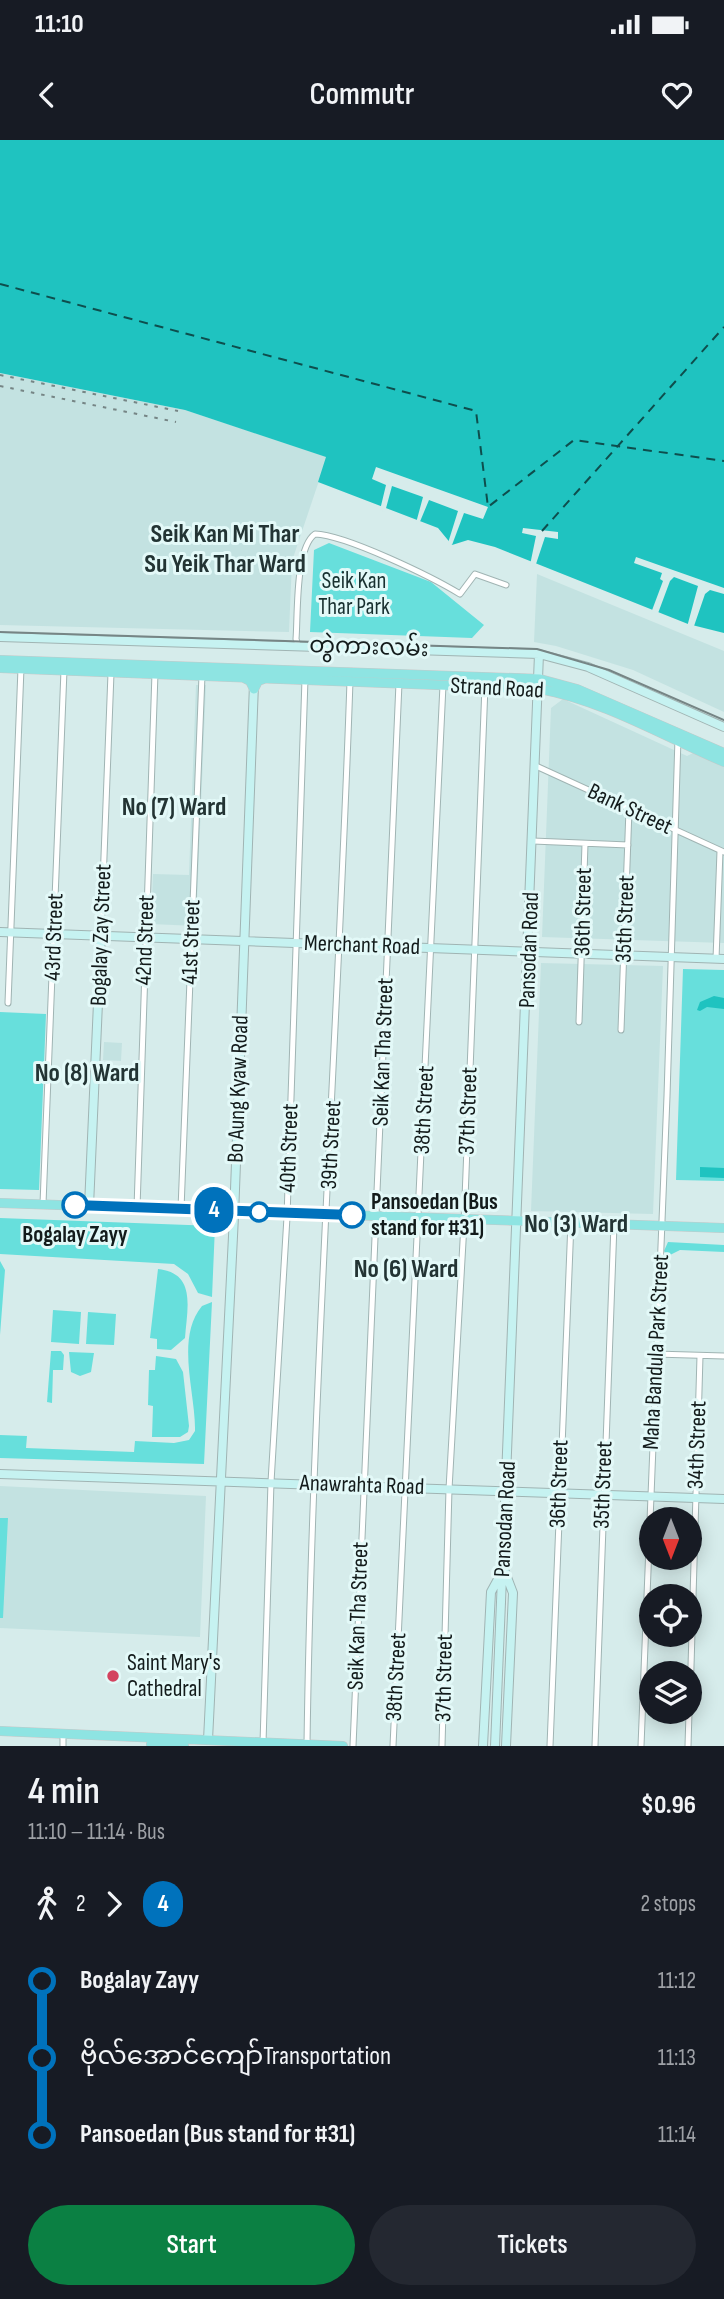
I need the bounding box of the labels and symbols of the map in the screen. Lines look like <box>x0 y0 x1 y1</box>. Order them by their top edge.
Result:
district label: Seik Kan Mi Thar Su Yeik Thar Ward <box>144 519 306 580</box>
park label: Seik Kan Thar Park <box>318 567 390 621</box>
street label: တွဲကားလမ်း <box>309 628 429 666</box>
street label: Strand Road <box>450 672 544 704</box>
street label: Bank Street <box>583 777 677 841</box>
district label: No (7) Ward <box>122 792 226 823</box>
street label: Bogalay Zay Street <box>85 864 117 1006</box>
street label: 36th Street <box>568 867 598 957</box>
street label: 35th Street <box>609 875 641 963</box>
street label: Pansodan Road <box>513 891 545 1009</box>
street label: 43rd Street <box>38 893 70 981</box>
street label: 42nd Street <box>129 894 161 986</box>
street label: 41st Street <box>176 899 206 985</box>
street label: Merchant Road <box>304 929 420 961</box>
street label: Seik Kan Tha Street <box>366 977 400 1127</box>
street label: Bo Aung Kyaw Road <box>221 1015 255 1163</box>
district label: No (8) Ward <box>35 1058 139 1089</box>
street label: 38th Street <box>408 1065 440 1155</box>
street label: 37th Street <box>452 1066 484 1156</box>
street label: 39th Street <box>315 1100 347 1190</box>
street label: 40th Street <box>273 1103 305 1193</box>
line badge: 4 <box>191 1187 237 1233</box>
place label: Pansoedan (Bus stand for #31) <box>371 1188 498 1242</box>
marker: Bogalay Zayy <box>62 1192 88 1218</box>
unlabelled marker <box>249 1202 269 1222</box>
marker: Pansoedan (Bus stand for #31) <box>339 1202 365 1228</box>
district label: No (3) Ward <box>524 1209 628 1240</box>
place label: Bogalay Zayy <box>22 1221 128 1249</box>
district label: No (6) Ward <box>354 1254 458 1285</box>
street label: Maha Bandula Park Street <box>637 1254 675 1450</box>
street label: 34th Street <box>681 1400 713 1490</box>
street label: 36th Street <box>543 1439 575 1529</box>
street label: 35th Street <box>587 1441 619 1529</box>
street label: Pansodan Road <box>488 1460 522 1578</box>
street label: Anawrahta Road <box>298 1469 425 1501</box>
north arrow <box>639 1507 702 1570</box>
street label: Seik Kan Tha Street <box>341 1541 375 1691</box>
street label: 38th Street <box>380 1632 412 1722</box>
street label: 37th Street <box>429 1634 459 1722</box>
place label: Saint Mary's Cathedral <box>127 1649 221 1703</box>
marker: Saint Mary's Cathedral <box>105 1668 121 1684</box>

